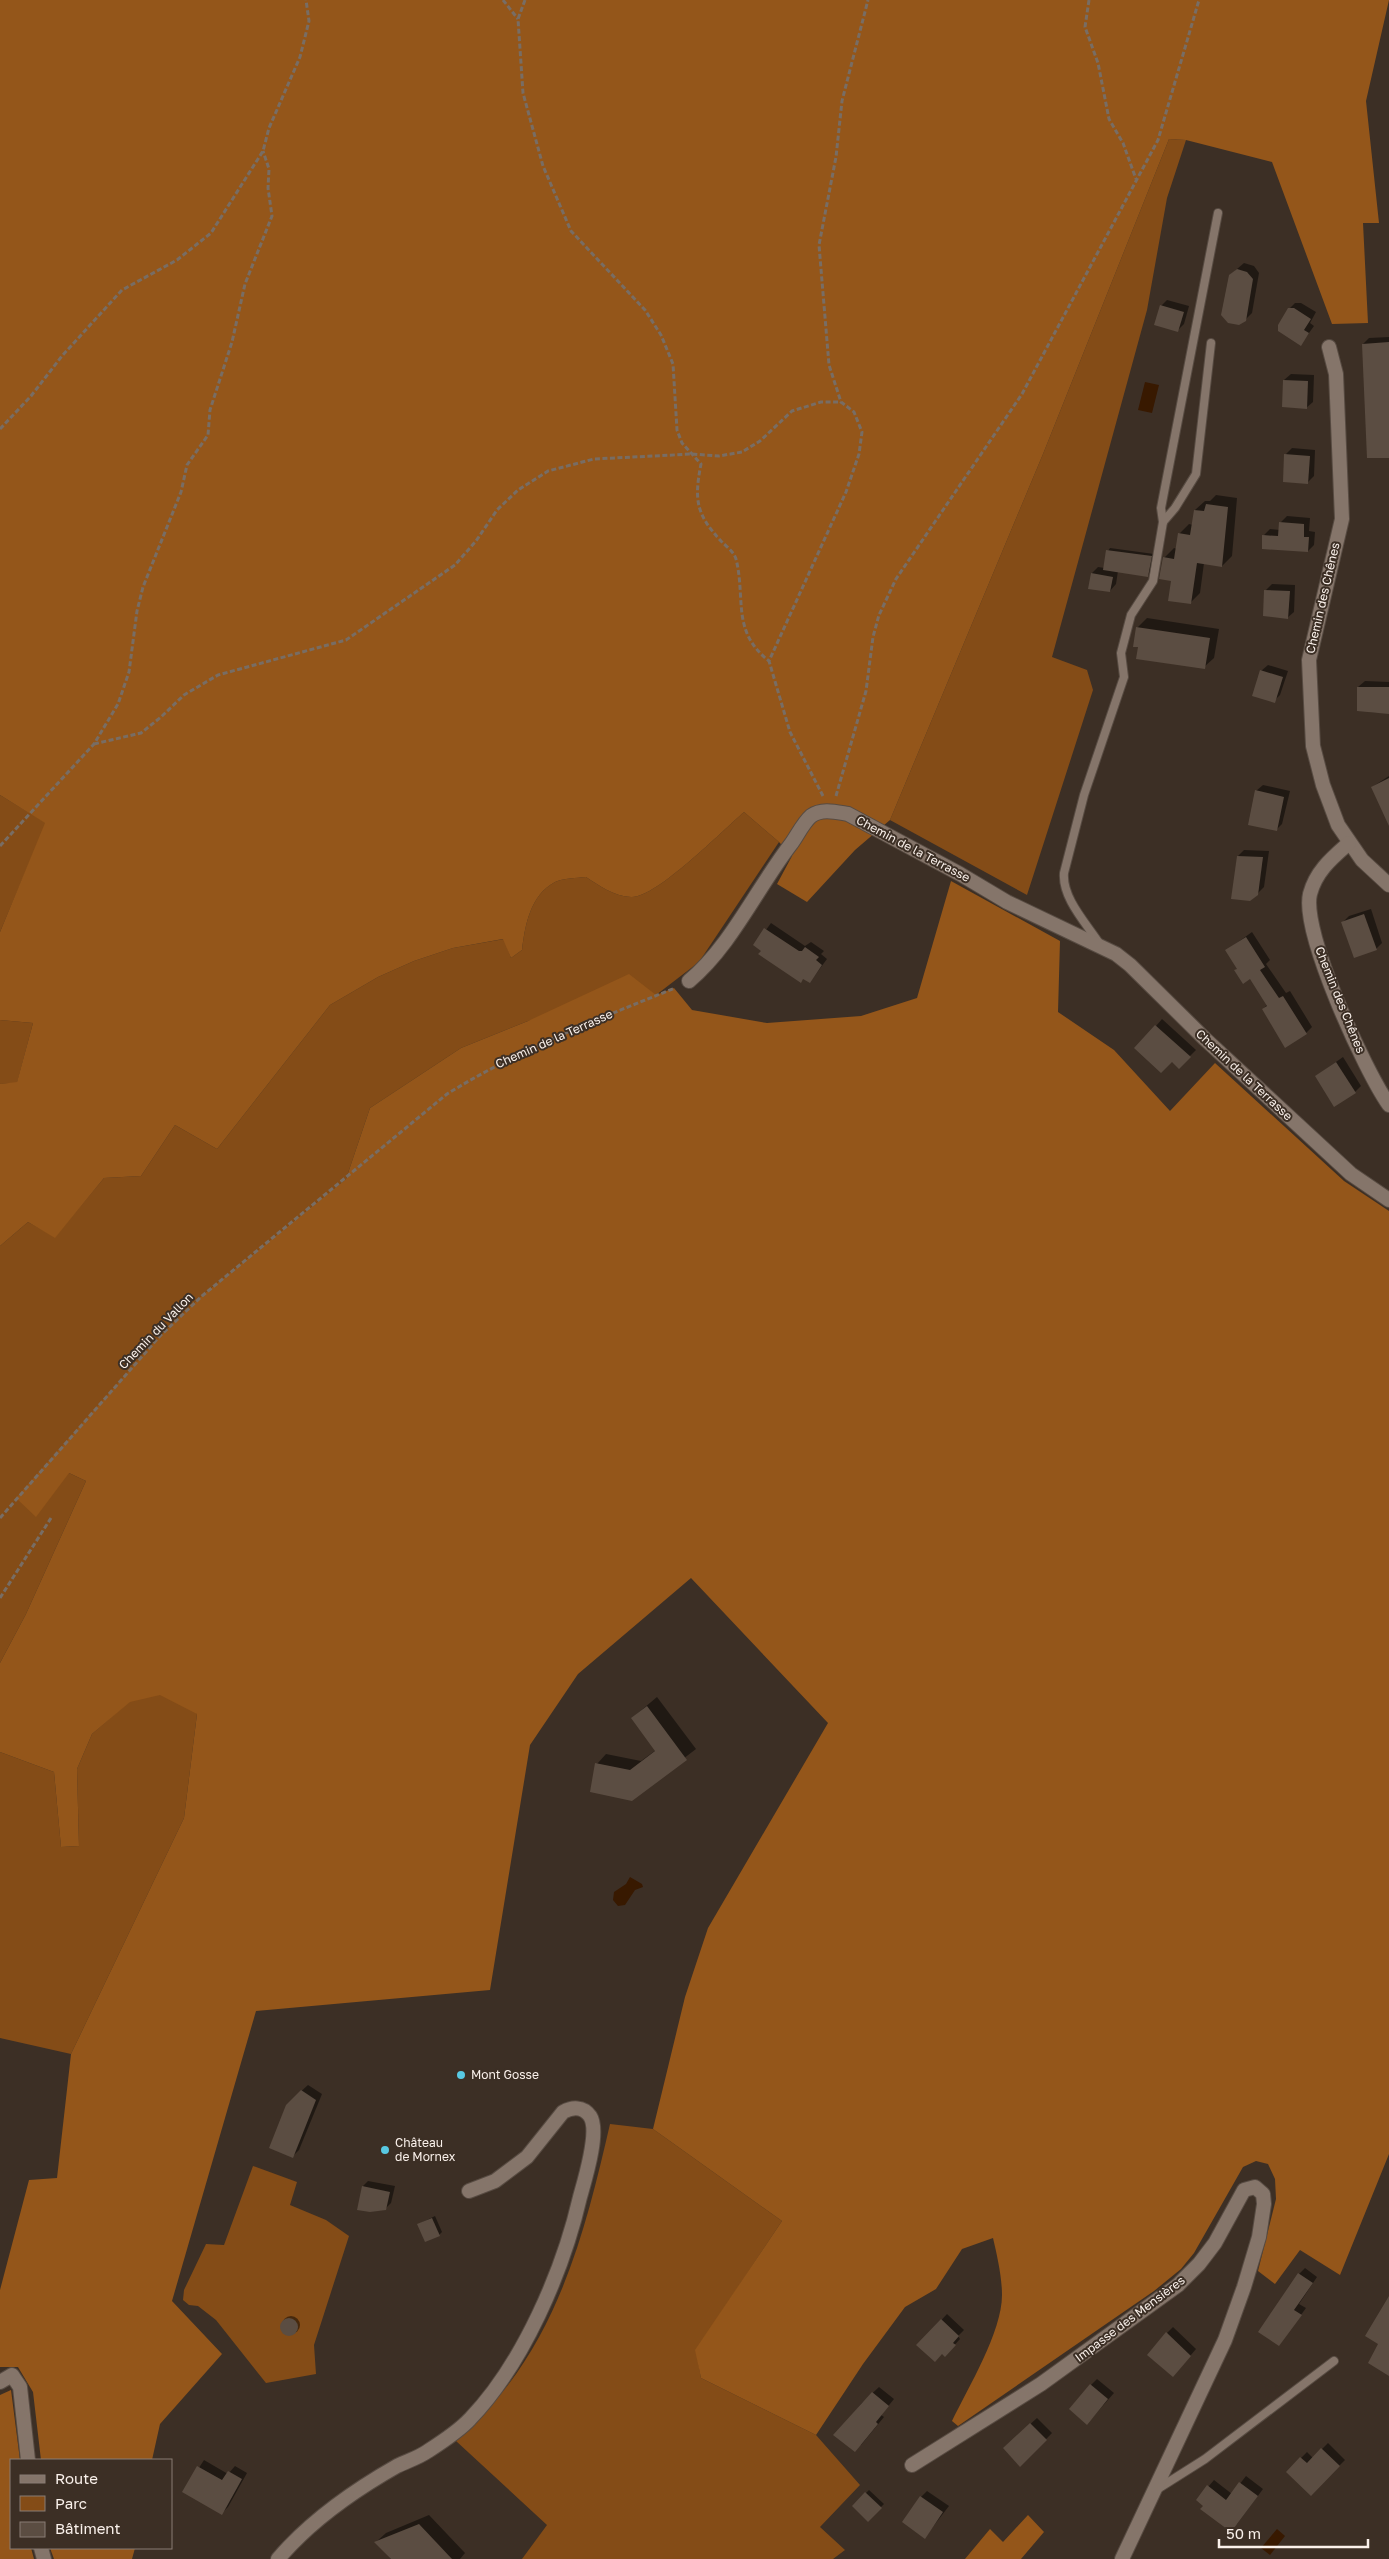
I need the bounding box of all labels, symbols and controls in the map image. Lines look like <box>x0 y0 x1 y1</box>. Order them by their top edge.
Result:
street label: Chemin des Chênes <box>1302 541 1343 655</box>
street label: Chemin de la Terrasse <box>854 812 973 885</box>
street label: Chemin des Chênes <box>1312 944 1369 1055</box>
street label: Chemin de la Terrasse <box>493 1006 615 1071</box>
street label: Chemin de la Terrasse <box>1193 1026 1296 1123</box>
street label: Chemin du Vallon <box>115 1289 196 1372</box>
place label: Mont Gosse <box>471 2067 539 2082</box>
marker: Mont Gosse <box>455 2069 467 2081</box>
place label: Château de Mornex <box>395 2135 456 2164</box>
marker: Château de Mornex <box>379 2144 391 2156</box>
street label: Impasse des Mensières <box>1072 2272 1188 2365</box>
legend <box>10 2459 172 2549</box>
text: Route <box>55 2469 98 2487</box>
text: Parc <box>55 2494 87 2512</box>
scale bar <box>1219 2516 1368 2548</box>
text: Bâtiment <box>55 2519 120 2537</box>
text: 50 m <box>1226 2524 1261 2542</box>

